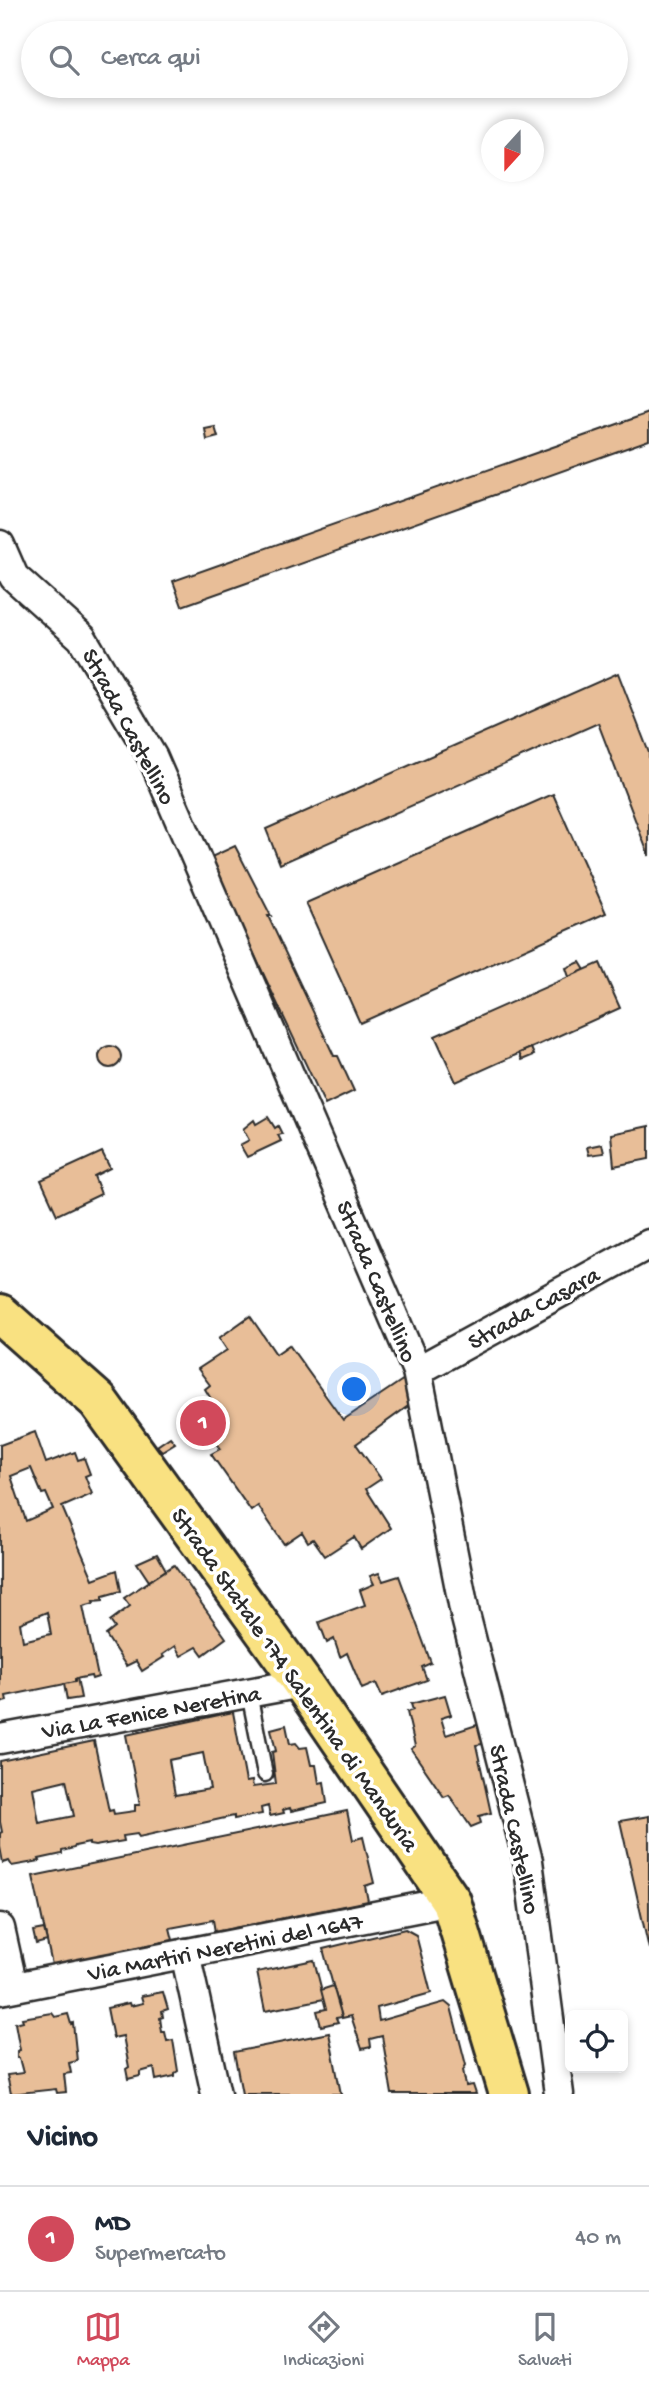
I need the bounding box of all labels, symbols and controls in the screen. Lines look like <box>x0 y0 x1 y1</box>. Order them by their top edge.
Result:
search box <box>21 21 628 98</box>
icon: search <box>45 41 83 79</box>
text: Cerca qui <box>101 44 201 75</box>
north arrow <box>481 119 544 182</box>
street label: Strada Castellino <box>74 645 180 811</box>
street label: Strada Castellino <box>328 1197 422 1368</box>
street label: Strada Casara <box>464 1262 606 1358</box>
your location <box>337 1372 371 1406</box>
pin: 1 <box>180 1397 226 1449</box>
street label: Strada Statale 174 Salentina di Manduria <box>163 1503 424 1859</box>
street label: Via La Fenice Neretina <box>39 1681 264 1748</box>
street label: Strada Castellino <box>480 1742 545 1917</box>
street label: Via Martiri Neretini del 1647 <box>85 1908 366 1991</box>
map controls <box>565 2010 628 2073</box>
button: locate <box>565 2010 628 2073</box>
text: Vicino <box>28 2122 98 2157</box>
text: MD <box>95 2210 130 2241</box>
text: 1 <box>46 2225 56 2252</box>
text: 40 m <box>575 2225 621 2252</box>
text: Supermercato <box>95 2241 226 2268</box>
tab: Mappa <box>77 2308 130 2373</box>
tab: Indicazioni <box>283 2308 364 2373</box>
tab: Salvati <box>518 2308 572 2373</box>

